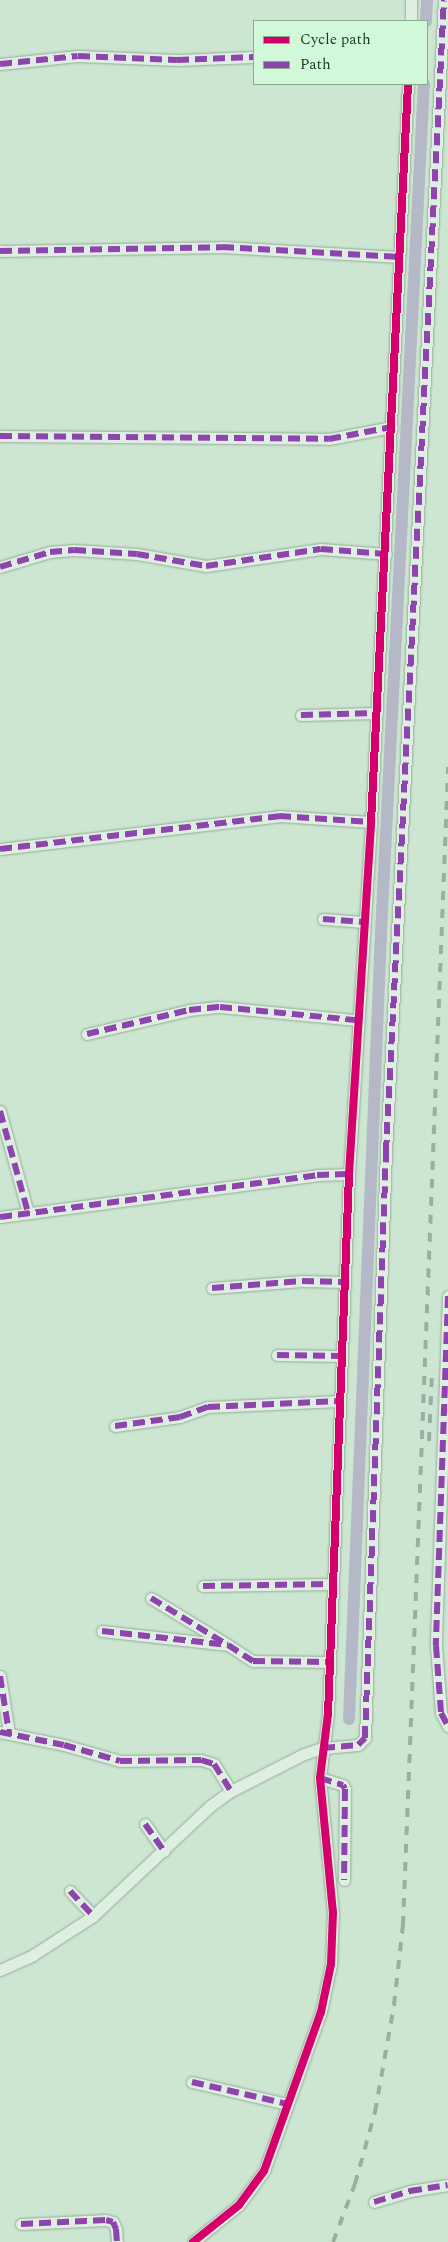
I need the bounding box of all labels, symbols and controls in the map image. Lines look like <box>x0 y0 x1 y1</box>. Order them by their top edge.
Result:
legend <box>253 20 428 85</box>
text: Cycle path <box>300 28 371 51</box>
text: Path <box>300 53 331 76</box>

